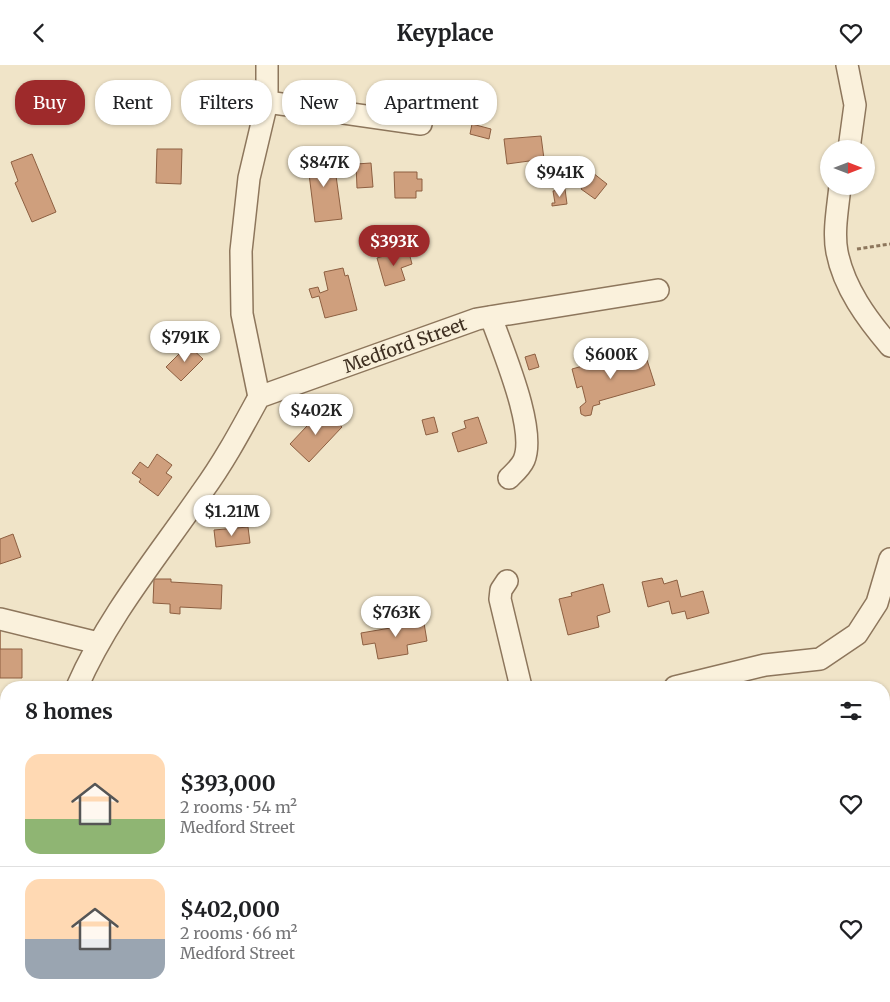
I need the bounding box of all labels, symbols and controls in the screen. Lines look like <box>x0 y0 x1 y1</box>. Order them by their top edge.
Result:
icon: back <box>25 19 53 47</box>
text: Keyplace <box>396 19 494 47</box>
icon: heart <box>837 19 865 47</box>
chip: Buy <box>15 80 85 125</box>
chip: Rent <box>95 80 171 125</box>
chip: Filters <box>181 80 272 125</box>
chip: New <box>282 80 356 125</box>
chip: Apartment <box>366 80 497 125</box>
north arrow <box>820 140 875 195</box>
map controls <box>820 140 875 195</box>
pin: $847K <box>289 145 359 188</box>
text: $847K <box>299 152 349 172</box>
pin: $941K <box>525 155 595 198</box>
text: $941K <box>536 162 584 182</box>
pin: $393K <box>359 225 429 267</box>
text: $393K <box>370 231 418 251</box>
street label: Medford Street <box>340 312 470 378</box>
pin: $791K <box>150 321 220 363</box>
text: $791K <box>161 327 209 347</box>
pin: $600K <box>576 337 646 380</box>
text: $600K <box>585 344 637 364</box>
pin: $402K <box>281 393 351 436</box>
text: $402K <box>290 400 342 420</box>
pin: $1.21M <box>191 495 273 537</box>
text: $1.21M <box>204 501 260 521</box>
pin: $763K <box>361 595 431 638</box>
text: $763K <box>372 602 420 622</box>
icon: filters <box>837 697 865 725</box>
text: 8 homes <box>25 698 113 725</box>
text: $393,000 <box>180 770 276 797</box>
icon: home <box>65 774 125 834</box>
icon: heart <box>837 790 865 818</box>
text: 2 rooms · 54 m² <box>180 797 297 817</box>
text: Medford Street <box>180 817 295 837</box>
text: $402,000 <box>180 896 280 923</box>
icon: home <box>65 899 125 959</box>
icon: heart <box>837 915 865 943</box>
text: 2 rooms · 66 m² <box>180 923 297 943</box>
text: Medford Street <box>180 943 295 963</box>

